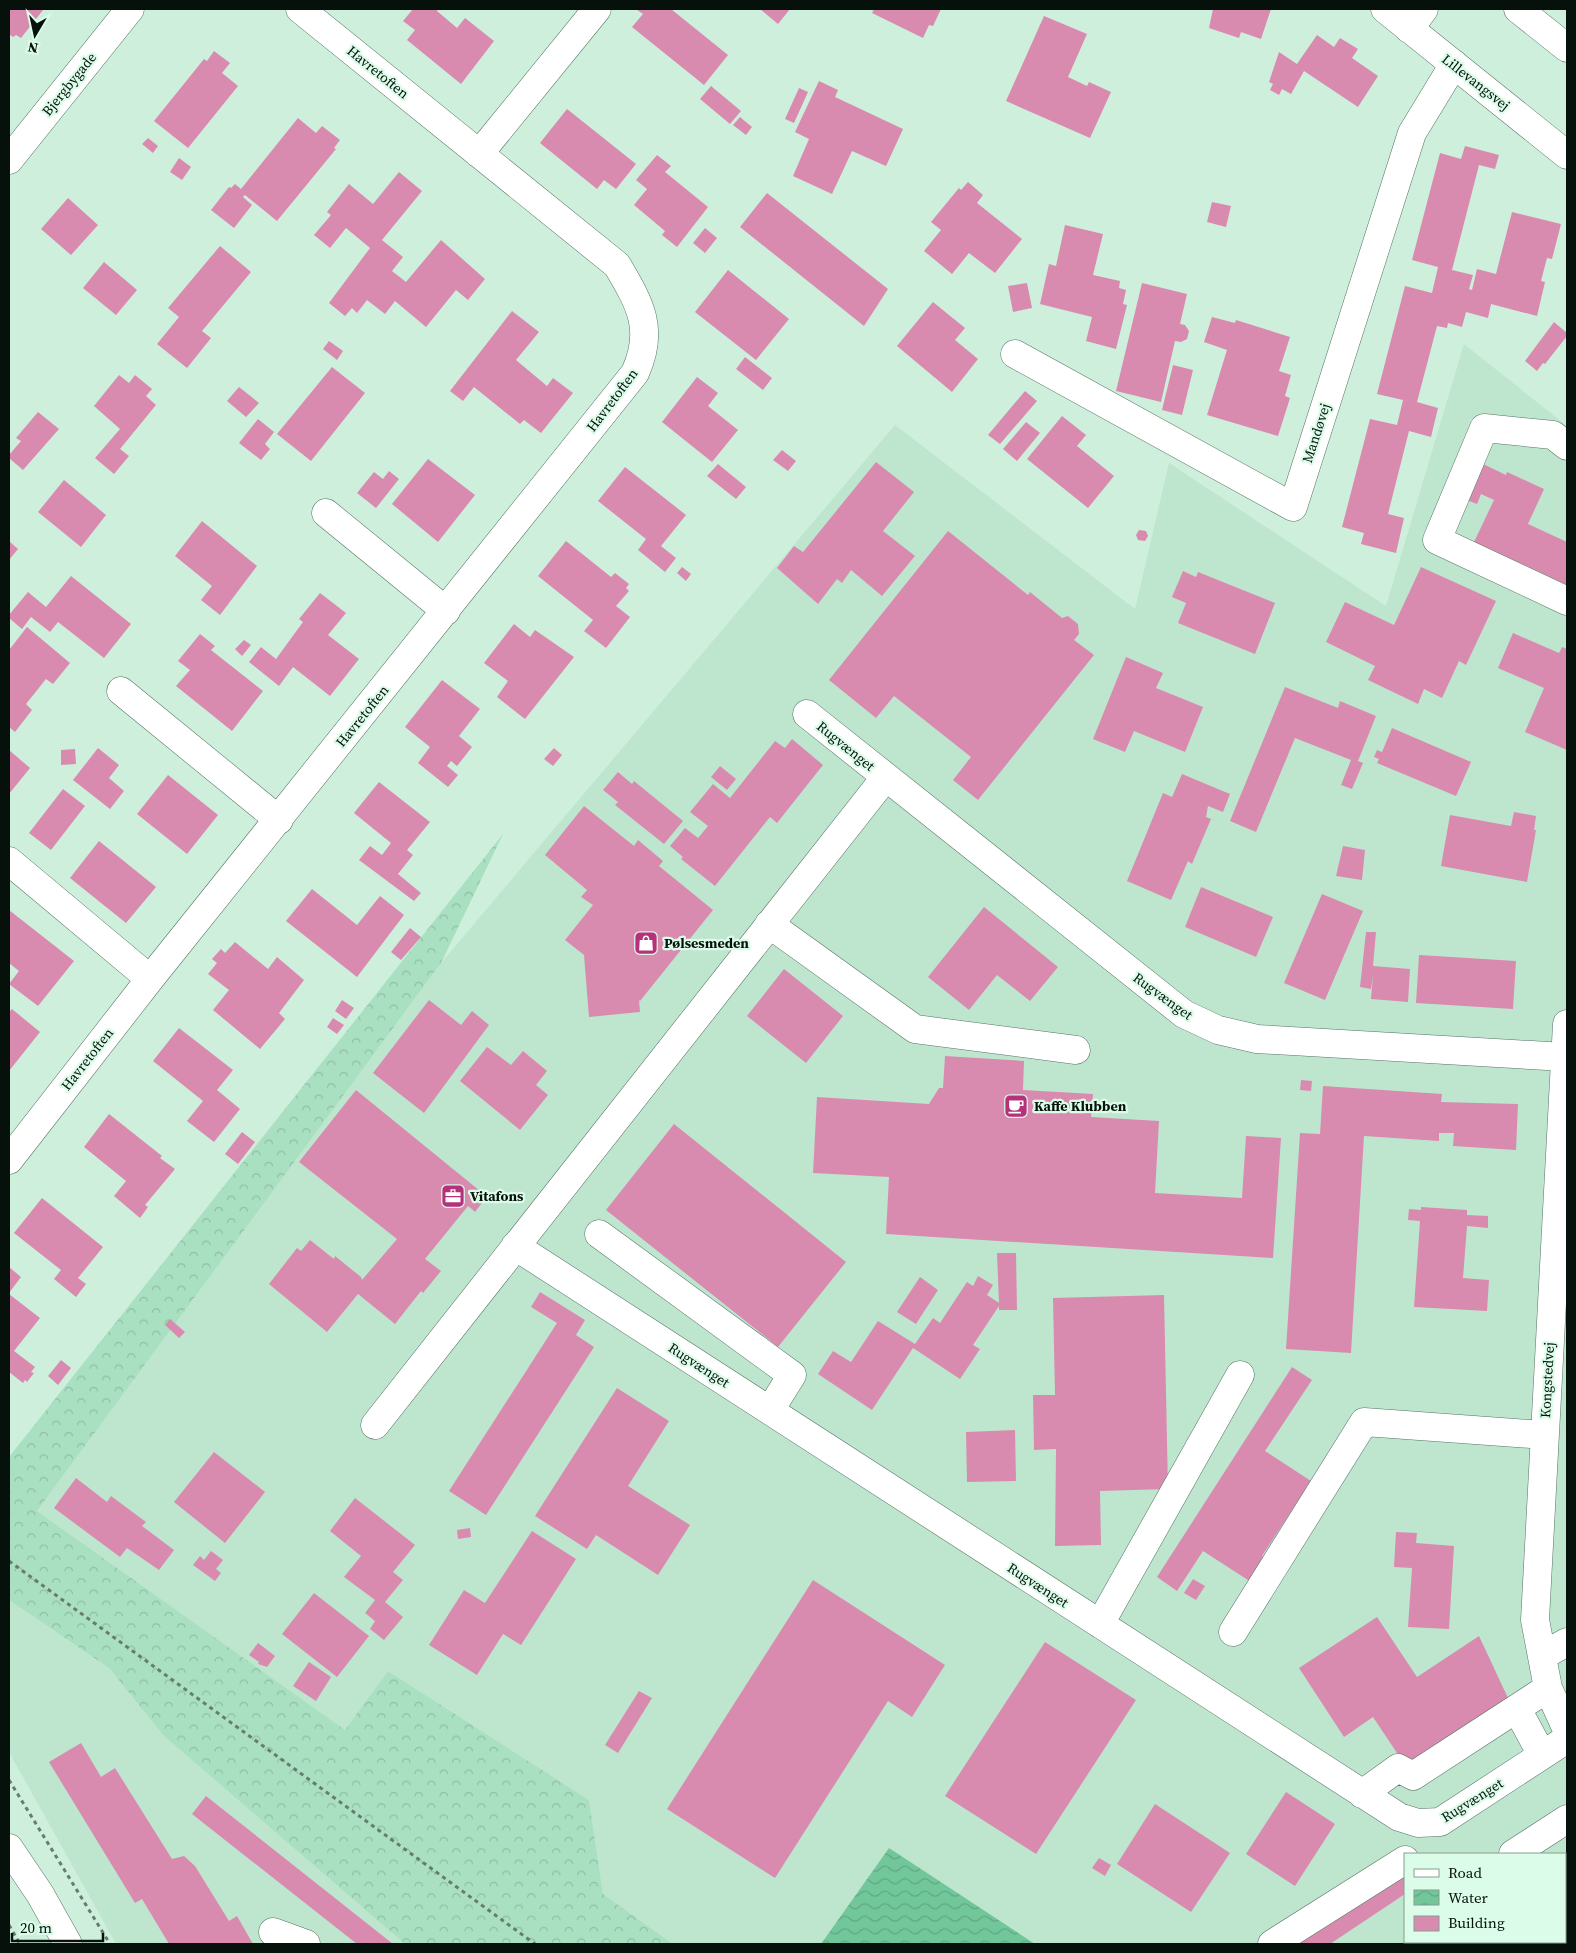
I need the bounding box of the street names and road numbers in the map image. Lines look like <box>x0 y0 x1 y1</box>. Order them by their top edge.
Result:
street label: Havretoften <box>343 41 414 104</box>
street label: Bjergbygade <box>37 48 101 120</box>
street label: Lillevangsvej <box>1438 49 1514 115</box>
street label: Havretoften <box>582 364 643 436</box>
street label: Mandøvej <box>1297 401 1335 465</box>
street label: Havretoften <box>331 680 394 751</box>
street label: Rugvænget <box>813 716 880 776</box>
street label: Rugvænget <box>1129 967 1197 1025</box>
street label: Havretoften <box>56 1023 118 1094</box>
street label: Rugvænget <box>664 1338 734 1393</box>
street label: Kongstedvej <box>1535 1341 1559 1418</box>
street label: Rugvænget <box>1003 1558 1073 1613</box>
street label: Rugvænget <box>1437 1773 1507 1827</box>

